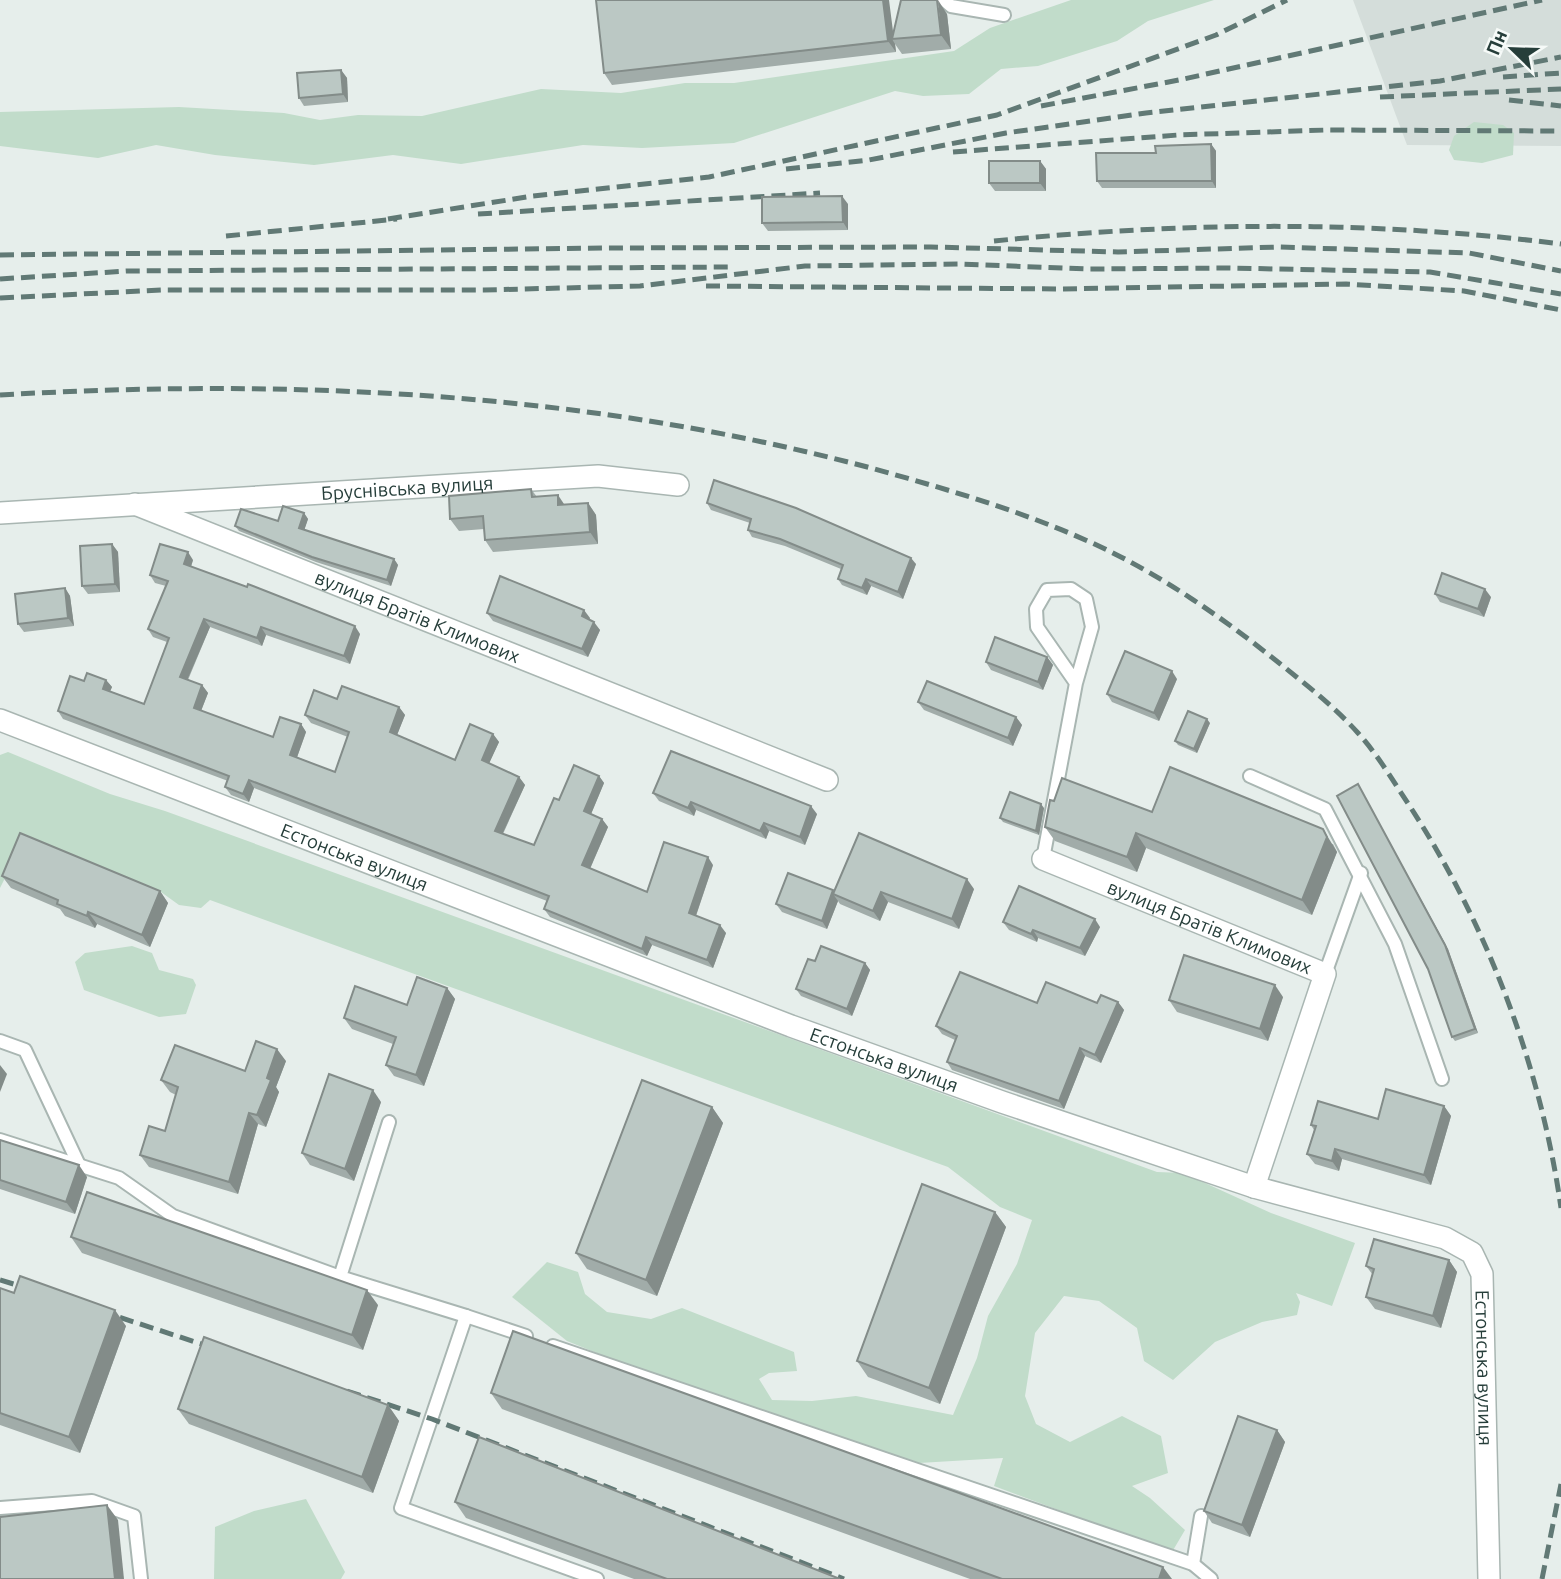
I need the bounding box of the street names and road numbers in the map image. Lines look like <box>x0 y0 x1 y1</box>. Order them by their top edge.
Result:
street label: Бруснівська вулиця <box>320 471 494 504</box>
street label: вулиця Братів Климових <box>312 566 523 667</box>
street label: Естонська вулиця <box>278 819 431 896</box>
street label: вулиця Братів Климових <box>1104 876 1315 979</box>
street label: Естонська вулиця <box>807 1023 961 1096</box>
street label: Естонська вулиця <box>1471 1290 1497 1446</box>

